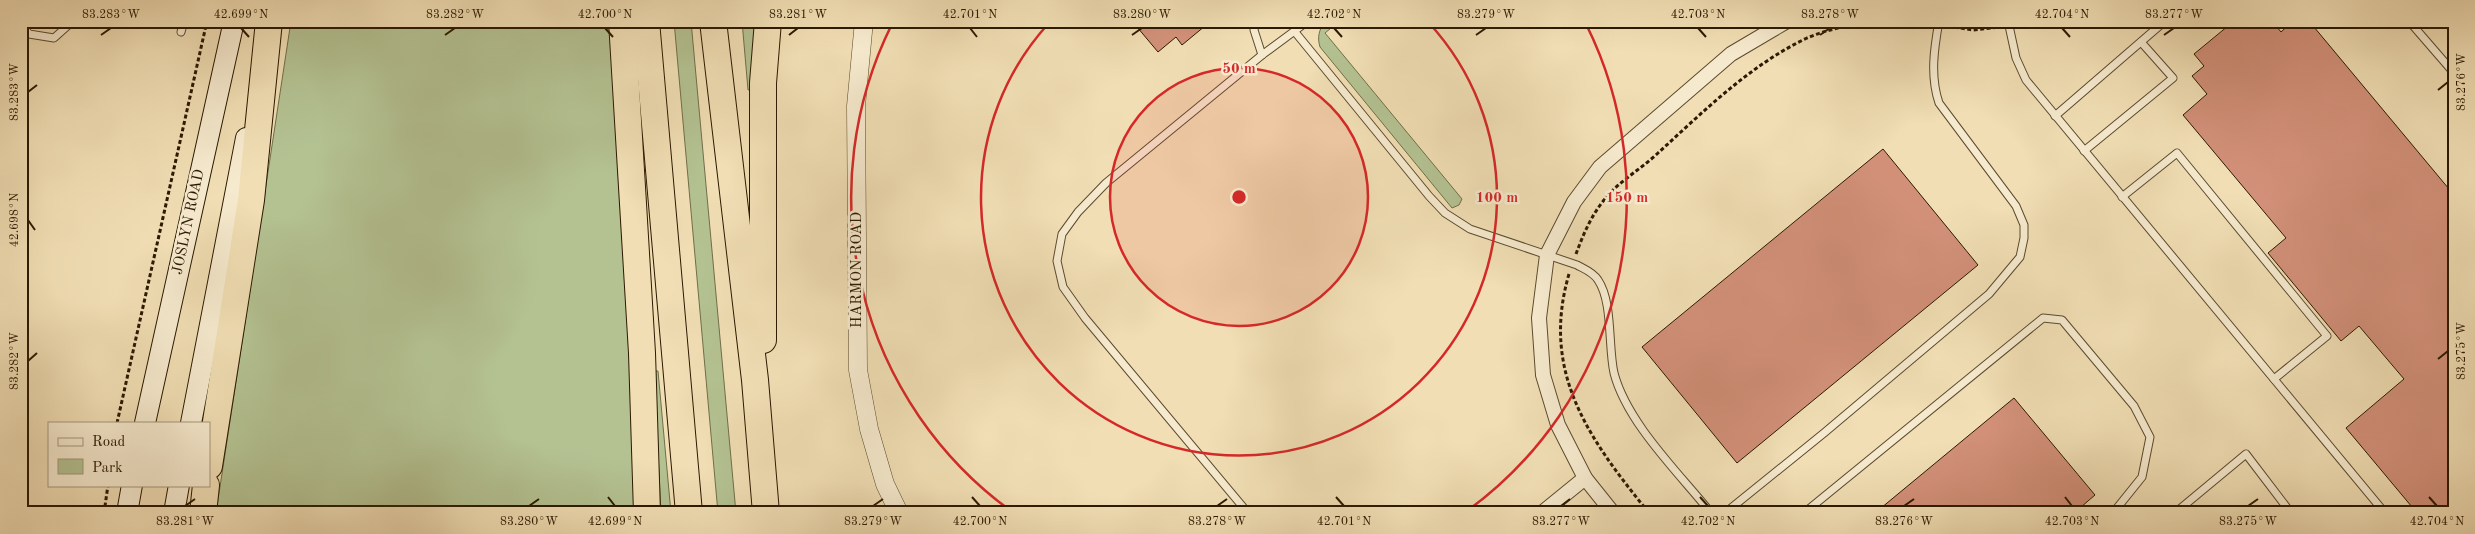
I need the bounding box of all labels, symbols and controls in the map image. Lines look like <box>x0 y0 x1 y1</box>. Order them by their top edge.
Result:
text: 83.283°W <box>82 9 140 21</box>
text: 42.699°N <box>214 9 268 21</box>
text: 83.282°W <box>426 9 484 21</box>
text: 42.700°N <box>578 9 632 21</box>
text: 83.281°W <box>769 9 827 21</box>
text: 42.701°N <box>943 9 997 21</box>
text: 83.280°W <box>1113 9 1171 21</box>
text: 42.702°N <box>1307 9 1361 21</box>
text: 83.279°W <box>1457 9 1515 21</box>
text: 42.703°N <box>1671 9 1725 21</box>
text: 83.278°W <box>1801 9 1859 21</box>
text: 42.704°N <box>2035 9 2089 21</box>
text: 83.277°W <box>2145 9 2203 21</box>
text: 83.276°W <box>2456 53 2468 111</box>
text: 50 m <box>1222 62 1256 77</box>
text: 83.283°W <box>9 63 21 121</box>
street label: JOSLYN ROAD <box>171 168 207 276</box>
centre of rings <box>1230 188 1248 206</box>
text: 100 m <box>1476 191 1518 206</box>
text: 150 m <box>1606 191 1648 206</box>
text: 42.698°N <box>9 193 21 247</box>
street label: HARMON ROAD <box>850 212 865 328</box>
text: 83.275°W <box>2455 322 2468 380</box>
text: 83.282°W <box>9 332 21 390</box>
legend <box>48 422 210 486</box>
text: Road <box>92 435 126 450</box>
text: Park <box>92 461 123 476</box>
text: 83.275°W <box>2219 515 2277 528</box>
text: 83.281°W <box>156 516 214 528</box>
text: 83.280°W <box>500 516 558 528</box>
text: 42.699°N <box>588 516 642 528</box>
text: 83.279°W <box>844 516 902 528</box>
text: 42.700°N <box>953 516 1007 528</box>
text: 83.278°W <box>1188 516 1246 528</box>
text: 42.701°N <box>1317 516 1371 528</box>
text: 83.277°W <box>1532 516 1590 528</box>
text: 42.702°N <box>1681 516 1735 528</box>
text: 83.276°W <box>1875 516 1933 528</box>
text: 42.703°N <box>2045 516 2099 528</box>
text: 42.704°N <box>2410 516 2464 528</box>

